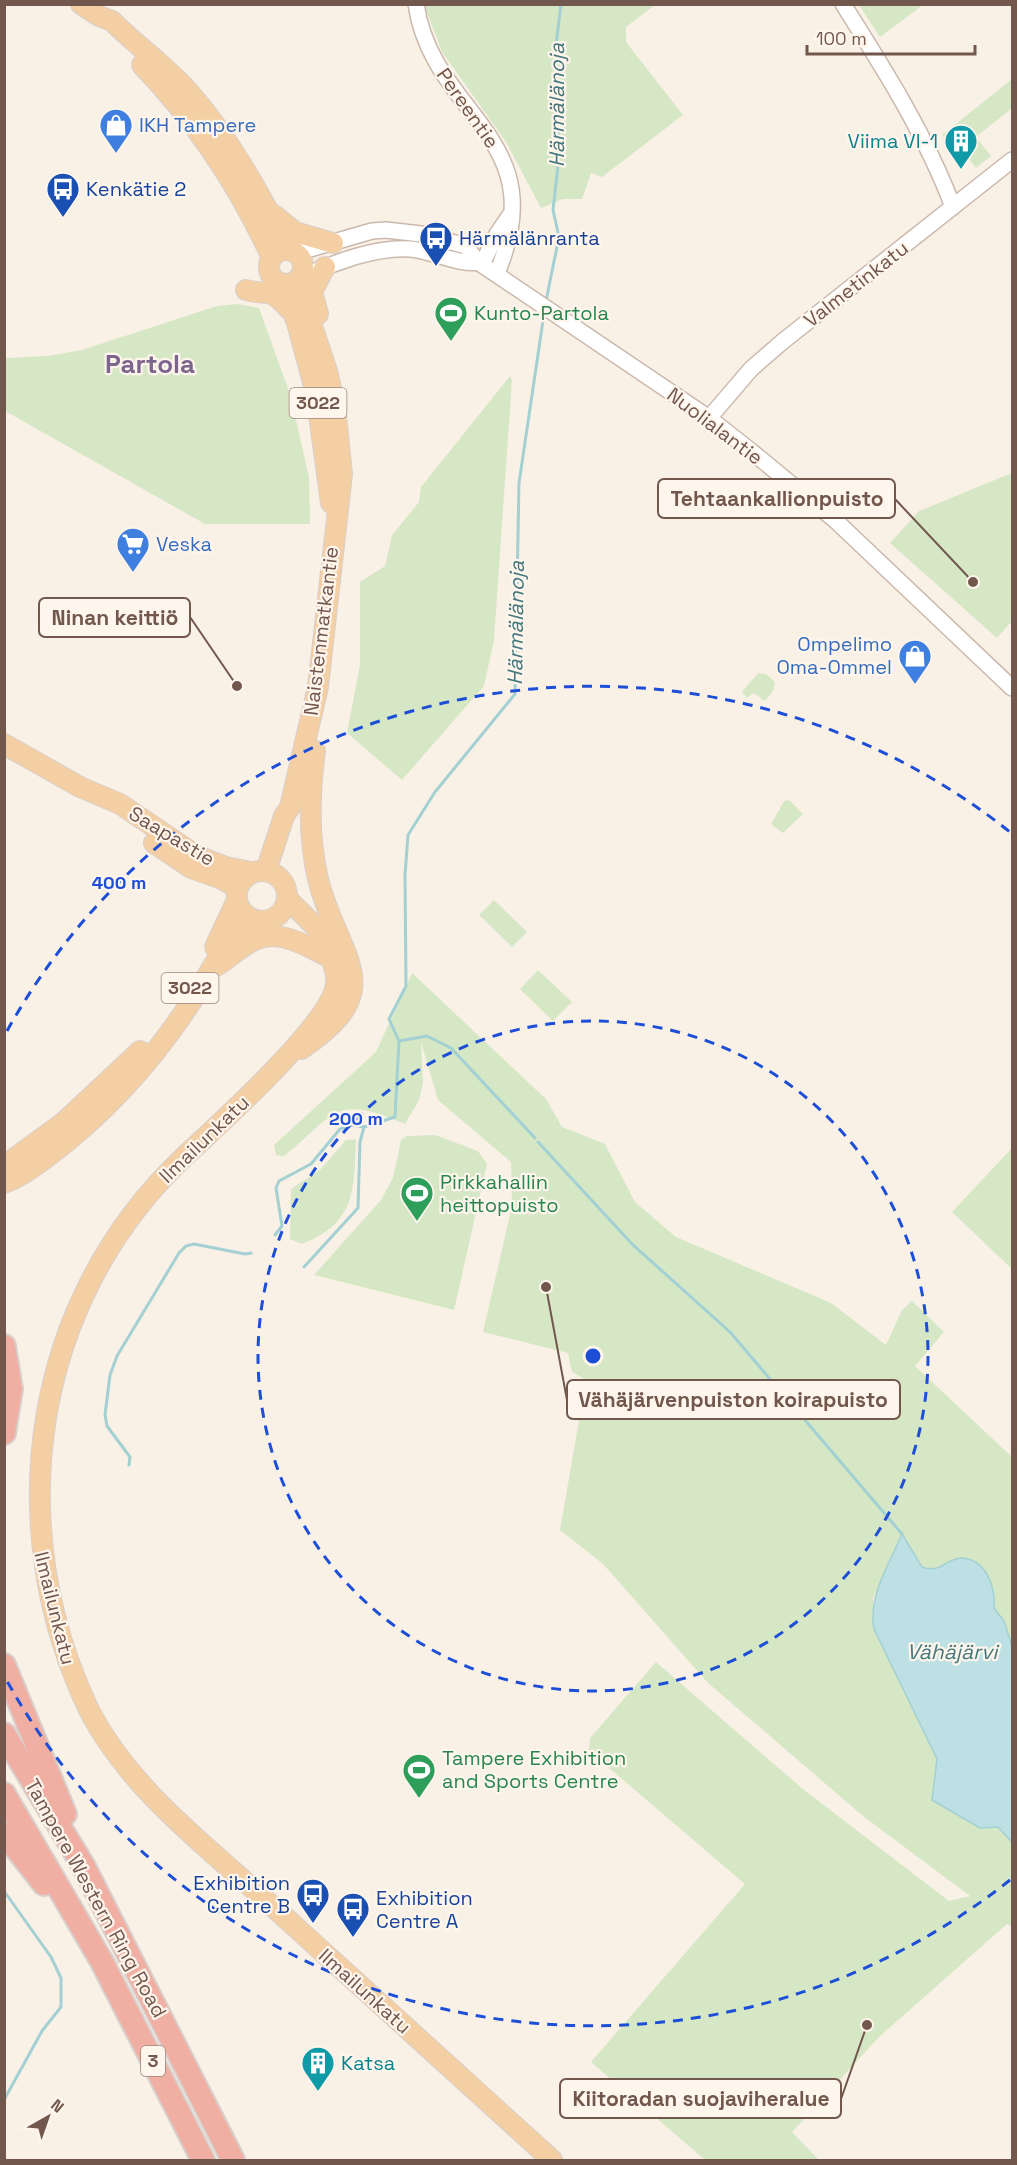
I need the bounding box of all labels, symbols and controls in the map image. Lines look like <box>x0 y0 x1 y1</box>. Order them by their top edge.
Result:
scale bar <box>807 18 975 56</box>
text: 100 m <box>816 27 867 50</box>
water label: Härmälänoja <box>543 42 570 167</box>
street label: Pereentie <box>431 63 505 153</box>
shop icon: IKH Tampere <box>98 107 134 154</box>
place label: IKH Tampere <box>139 112 256 138</box>
building icon: Viima VI-1 <box>943 123 979 170</box>
place label: Viima VI-1 <box>848 128 938 154</box>
bus stop icon: Kenkätie 2 <box>45 171 81 218</box>
place label: Kenkätie 2 <box>86 176 186 202</box>
bus stop icon: Härmälänranta <box>418 220 454 267</box>
place label: Härmälänranta <box>459 225 600 251</box>
street label: Valmetinkatu <box>798 235 914 333</box>
sports icon: Kunto-Partola <box>433 295 469 342</box>
place label: Kunto-Partola <box>474 300 609 326</box>
district label: Partola <box>105 347 195 381</box>
street label: Nuolialantie <box>662 381 768 471</box>
road number: 3022 <box>290 388 346 418</box>
callout: Tehtaankallionpuisto <box>658 479 895 518</box>
text: Tehtaankallionpuisto <box>670 485 884 512</box>
supermarket icon: Veska <box>115 526 151 573</box>
place label: Veska <box>156 531 212 557</box>
street label: Naistenmatkantie <box>298 545 344 717</box>
water label: Härmälänoja <box>501 560 530 685</box>
callout: Ninan keittiö <box>39 598 190 637</box>
text: Ninan keittiö <box>52 604 178 631</box>
place label: Ompelimo Oma-Ommel <box>776 631 892 680</box>
shop icon: Ompelimo Oma-Ommel <box>897 638 933 685</box>
street label: Saapastie <box>124 800 220 872</box>
text: 400 m <box>92 871 146 894</box>
road number: 3022 <box>162 973 219 1003</box>
street label: Ilmailunkatu <box>153 1089 255 1189</box>
text: 200 m <box>329 1107 383 1130</box>
place label: Pirkkahallin heittopuisto <box>440 1169 559 1218</box>
sports icon: Pirkkahallin heittopuisto <box>399 1175 435 1222</box>
centre of rings <box>583 1346 603 1366</box>
callout: Vähäjärvenpuiston koirapuisto <box>567 1380 900 1419</box>
text: Vähäjärvenpuiston koirapuisto <box>578 1386 888 1413</box>
street label: Ilmailunkatu <box>28 1549 82 1667</box>
water label: Vähäjärvi <box>907 1638 1000 1665</box>
place label: Tampere Exhibition and Sports Centre <box>442 1745 626 1794</box>
sports icon: Tampere Exhibition and Sports Centre <box>401 1752 437 1799</box>
street label: Tampere Western Ring Road <box>19 1774 173 2022</box>
place label: Exhibition Centre B <box>193 1870 290 1919</box>
bus stop icon: Exhibition Centre B <box>295 1877 331 1924</box>
place label: Exhibition Centre A <box>376 1885 473 1934</box>
bus stop icon: Exhibition Centre A <box>335 1891 371 1938</box>
street label: Ilmailunkatu <box>313 1943 417 2039</box>
building icon: Katsa <box>300 2045 336 2092</box>
road number: 3 <box>141 2046 165 2076</box>
place label: Katsa <box>341 2050 395 2076</box>
callout: Kiitoradan suojaviheralue <box>560 2079 841 2118</box>
text: Kiitoradan suojaviheralue <box>572 2085 830 2112</box>
north arrow <box>18 2087 78 2147</box>
text: N <box>46 2094 68 2117</box>

